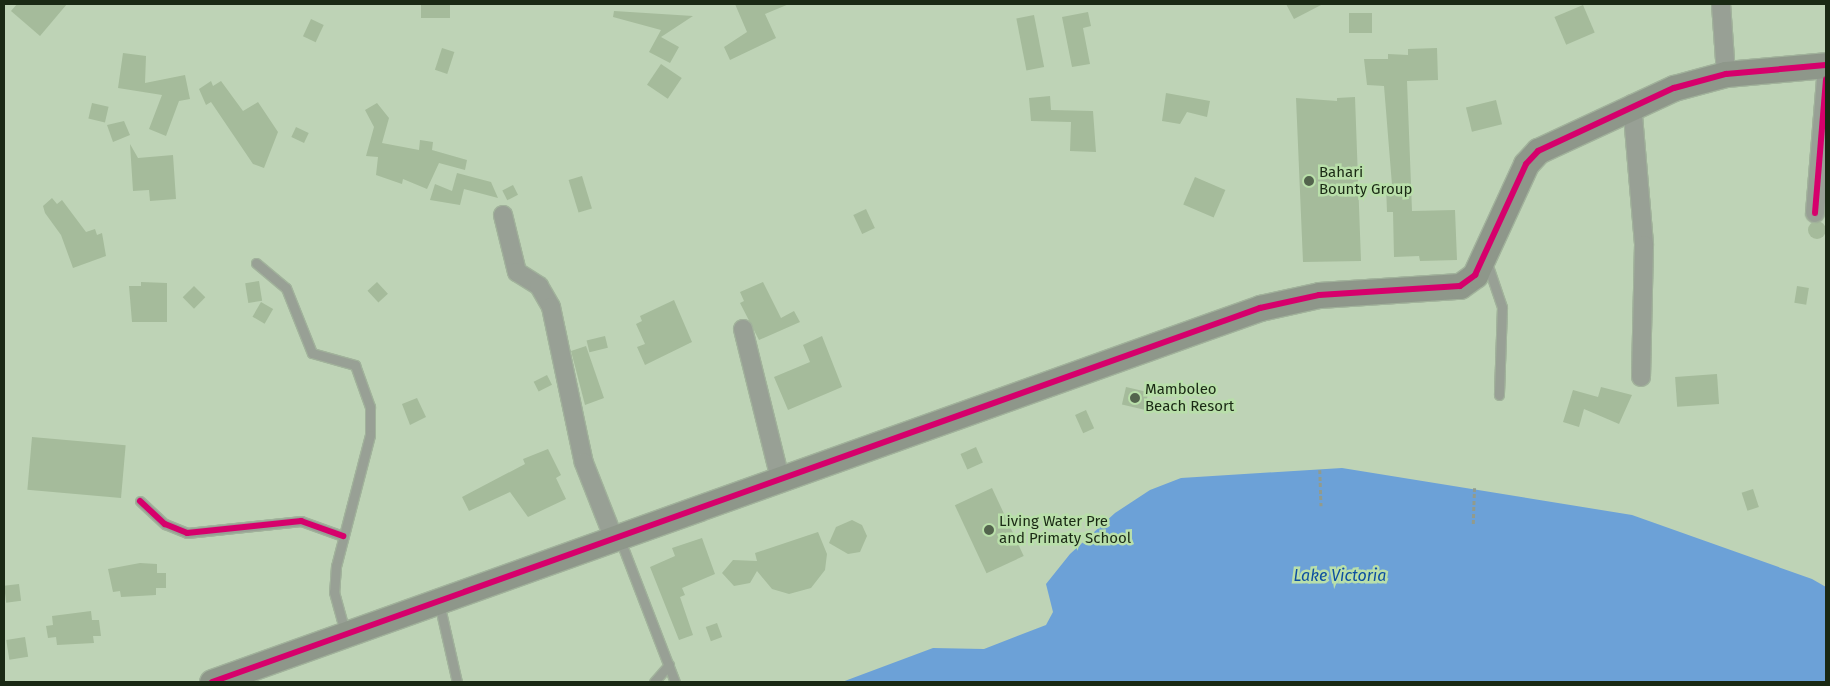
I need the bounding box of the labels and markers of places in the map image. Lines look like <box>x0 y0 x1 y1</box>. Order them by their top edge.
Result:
place label: Bahari Bounty Group <box>1319 163 1412 198</box>
marker: Bahari Bounty Group <box>1303 175 1315 187</box>
place label: Mamboleo Beach Resort <box>1145 380 1234 415</box>
marker: Mamboleo Beach Resort <box>1129 392 1141 404</box>
place label: Living Water Pre and Primaty School <box>999 512 1131 547</box>
marker: Living Water Pre and Primaty School <box>983 524 995 536</box>

